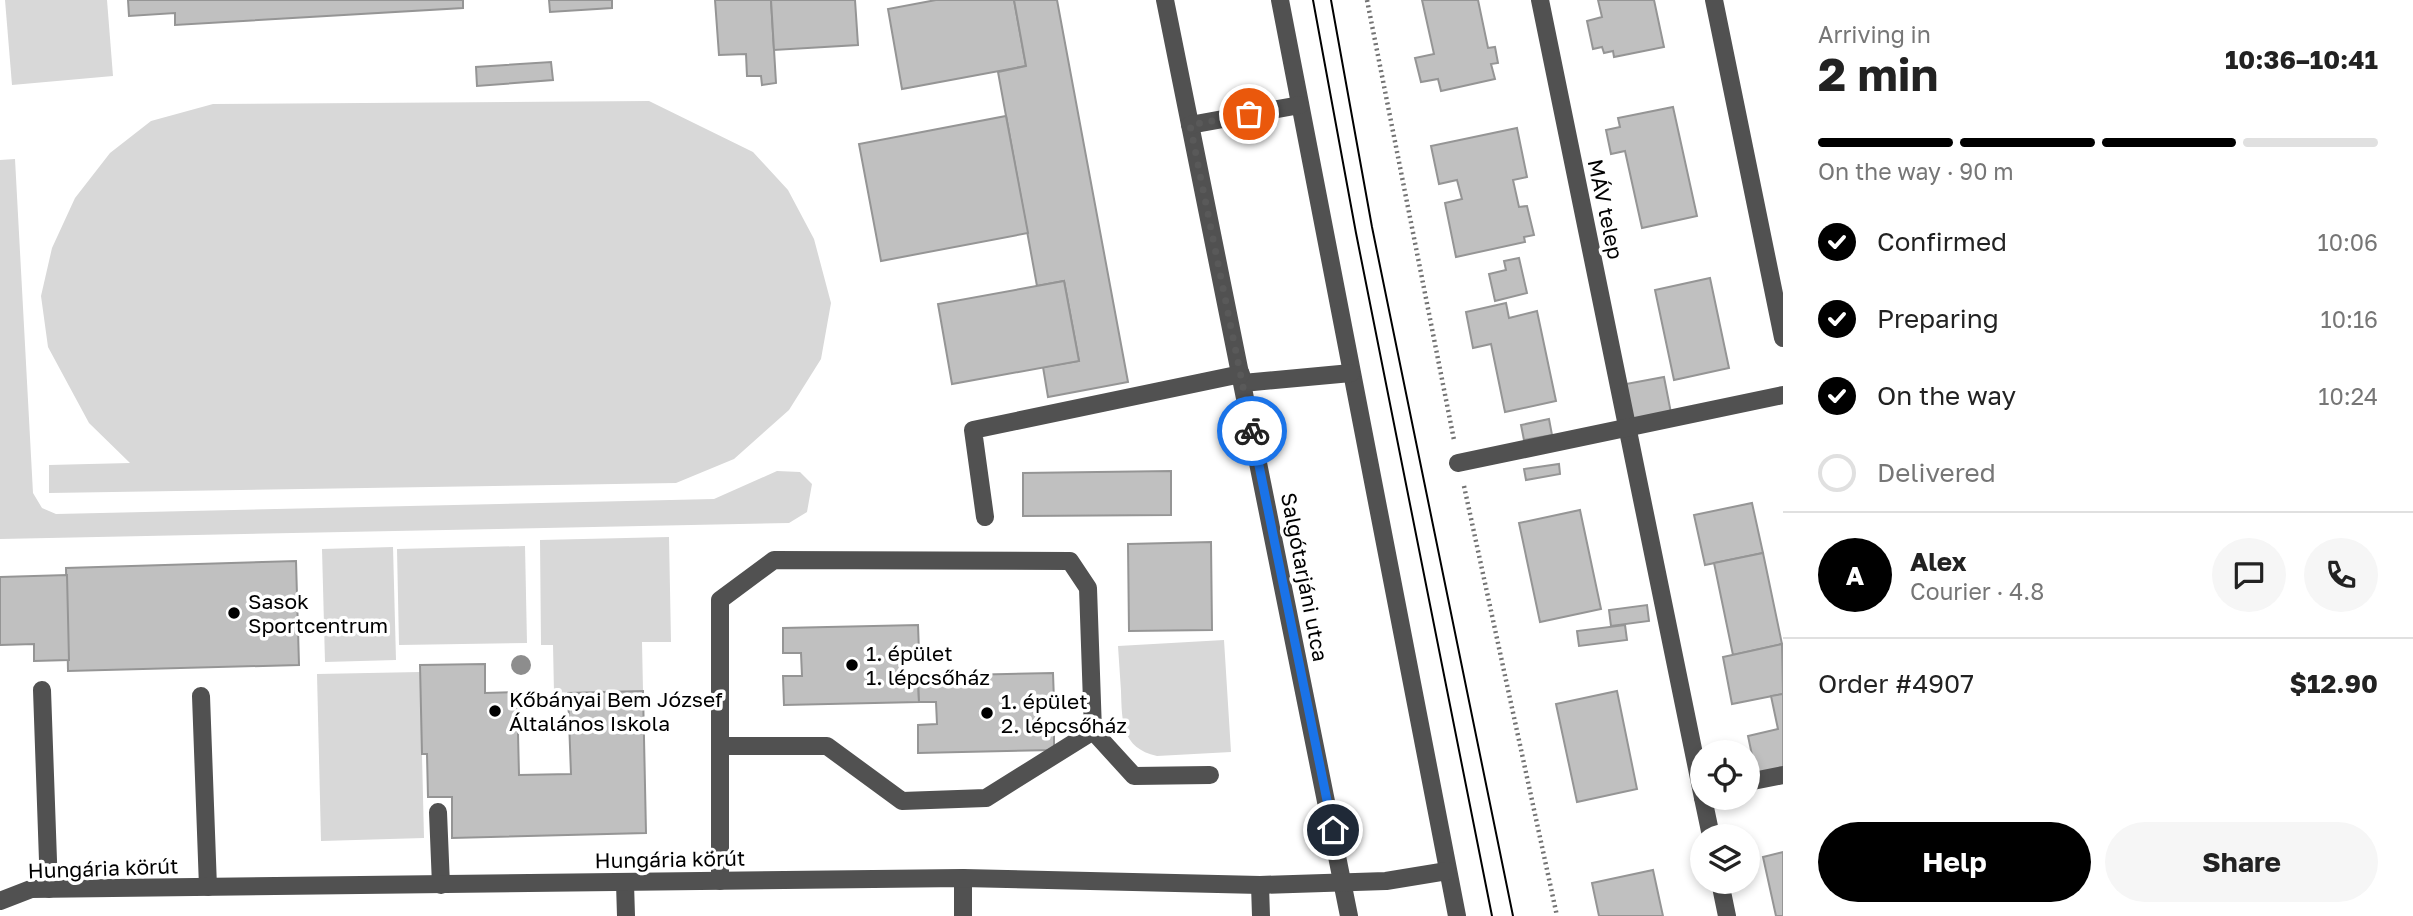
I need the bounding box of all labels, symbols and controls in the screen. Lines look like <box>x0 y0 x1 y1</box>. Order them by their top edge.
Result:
text: Arriving in <box>1818 20 1931 48</box>
text: 10:36–10:41 <box>2225 44 2378 75</box>
text: 2 min <box>1818 46 1938 101</box>
pin <box>1219 84 1279 144</box>
icon: bag <box>1230 95 1268 133</box>
street label: MÁV telep <box>1583 157 1629 261</box>
text: On the way · 90 m <box>1818 157 2014 185</box>
icon: check <box>1818 223 1856 261</box>
text: Confirmed <box>1877 226 2007 257</box>
text: 10:06 <box>2318 228 2378 256</box>
icon: check <box>1818 300 1856 338</box>
text: Preparing <box>1877 303 1999 334</box>
text: 10:16 <box>2321 305 2378 333</box>
icon: check <box>1818 377 1856 415</box>
text: On the way <box>1877 380 2016 411</box>
text: 10:24 <box>2318 382 2378 410</box>
courier <box>1217 396 1287 466</box>
icon: bike <box>1233 412 1271 450</box>
text: Delivered <box>1877 457 1996 488</box>
street label: Salgótarjáni utca <box>1276 490 1334 664</box>
button: chat <box>2212 538 2286 612</box>
button: phone <box>2304 538 2378 612</box>
text: Alex <box>1910 546 1967 577</box>
text: A <box>1846 560 1864 591</box>
text: Courier · 4.8 <box>1910 577 2044 605</box>
place label: Sasok Sportcentrum <box>248 588 388 638</box>
marker: Sasok Sportcentrum <box>226 605 242 621</box>
place label: 1. épület 1. lépcsőház <box>866 640 990 690</box>
marker: 1. épület 1. lépcsőház <box>844 657 860 673</box>
text: Order #4907 <box>1818 668 1974 699</box>
text: $12.90 <box>2290 668 2378 699</box>
place label: Kőbányai Bem József Általános Iskola <box>509 686 723 736</box>
place label: 1. épület 2. lépcsőház <box>1001 688 1127 738</box>
marker: Kőbányai Bem József Általános Iskola <box>487 703 503 719</box>
marker: 1. épület 2. lépcsőház <box>979 705 995 721</box>
map controls <box>1690 740 1760 894</box>
button: locate <box>1690 740 1760 810</box>
pin <box>1303 800 1363 860</box>
icon: home <box>1314 811 1352 849</box>
button: Help <box>1818 822 2091 902</box>
button: Share <box>2105 822 2378 902</box>
button: layers <box>1690 824 1760 894</box>
street label: Hungária körút <box>594 845 746 873</box>
street label: Hungária körút <box>27 852 179 884</box>

